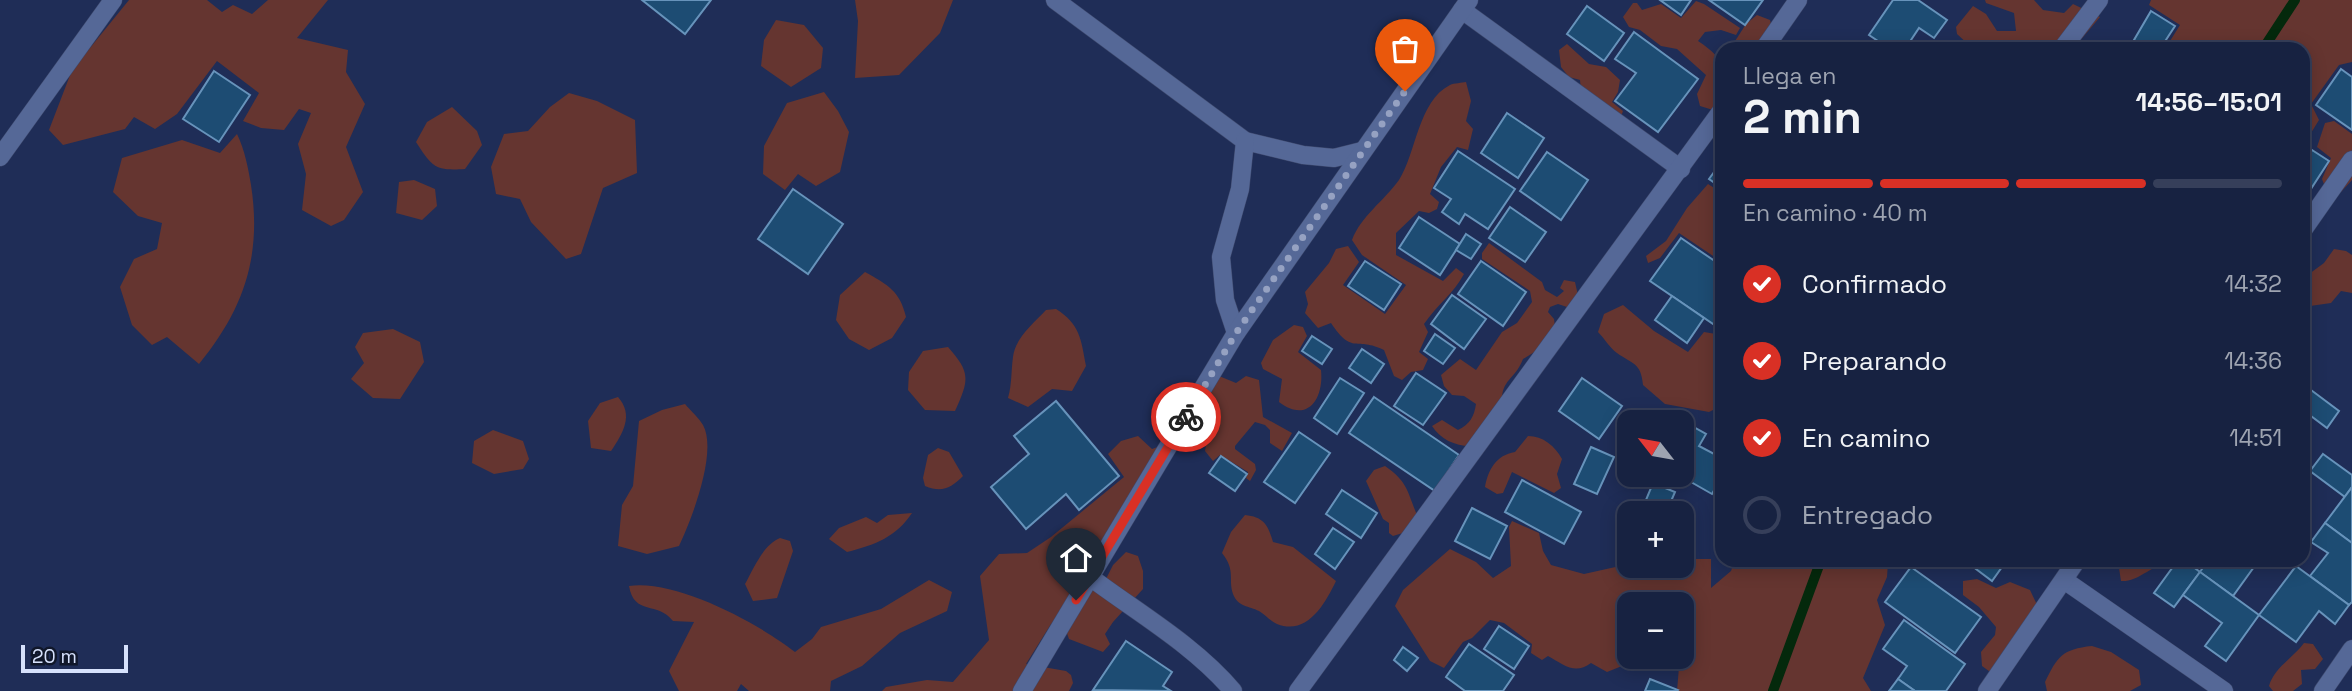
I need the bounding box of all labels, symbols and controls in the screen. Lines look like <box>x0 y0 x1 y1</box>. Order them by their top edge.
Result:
pin <box>1375 19 1435 91</box>
icon: bag <box>1386 30 1424 68</box>
text: Llega en <box>1743 61 1836 91</box>
text: 14:56–15:01 <box>2135 85 2282 119</box>
text: 2 min <box>1743 88 1862 146</box>
text: En camino · 40 m <box>1743 198 1928 228</box>
icon: check <box>1743 265 1781 303</box>
text: Confirmado <box>1802 267 1947 301</box>
text: 14:32 <box>2224 269 2282 299</box>
icon: check <box>1743 342 1781 380</box>
text: Preparando <box>1802 344 1947 378</box>
text: 14:36 <box>2224 346 2282 376</box>
courier <box>1151 382 1221 452</box>
icon: bike <box>1167 398 1205 436</box>
north arrow <box>1617 410 1694 486</box>
map controls <box>1617 410 1694 669</box>
icon: check <box>1743 419 1781 457</box>
text: En camino <box>1802 421 1931 455</box>
text: 14:51 <box>2229 423 2282 453</box>
text: Entregado <box>1802 498 1933 532</box>
button: + <box>1617 501 1694 578</box>
pin <box>1046 528 1106 600</box>
icon: home <box>1057 539 1095 577</box>
button: − <box>1617 592 1694 669</box>
scale bar <box>21 642 128 674</box>
text: 20 m <box>32 644 77 669</box>

